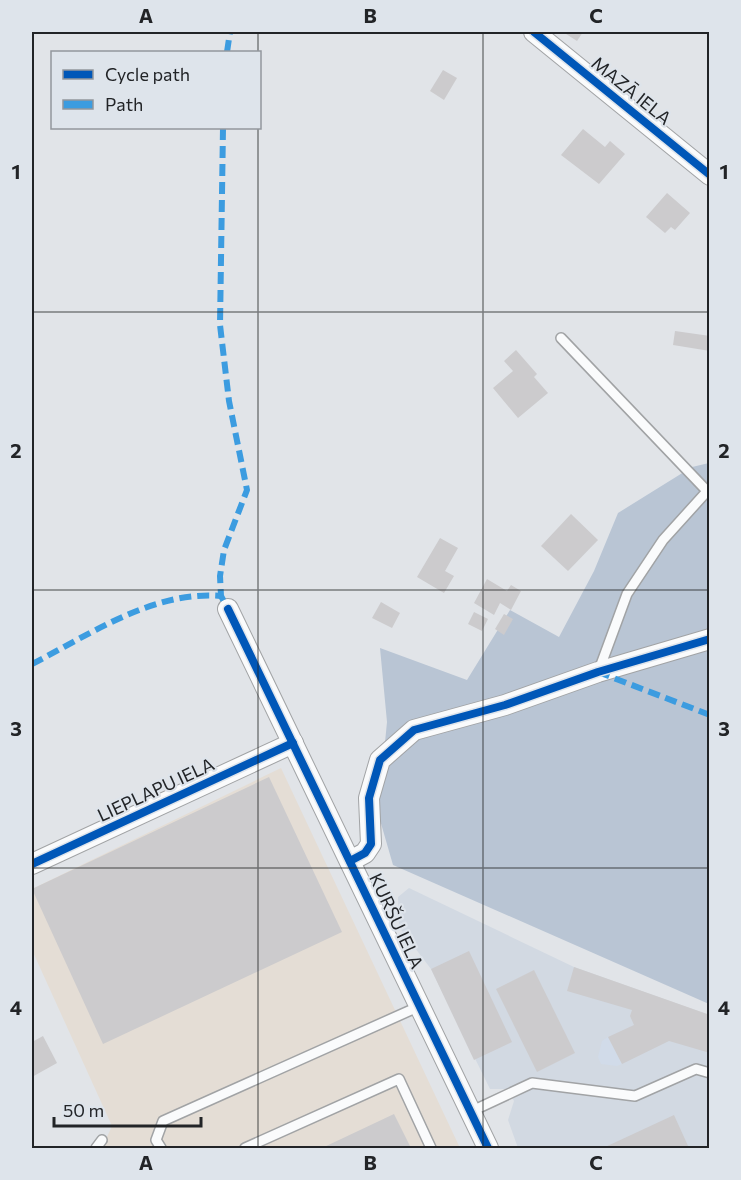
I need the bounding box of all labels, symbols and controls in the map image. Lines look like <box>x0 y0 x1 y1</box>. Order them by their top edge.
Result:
text: A <box>139 3 153 27</box>
text: B <box>363 3 377 27</box>
text: C <box>589 3 603 27</box>
legend <box>51 51 261 129</box>
street label: MAZĀ IELA <box>587 51 676 129</box>
text: Cycle path <box>105 63 190 85</box>
text: Path <box>105 93 143 115</box>
text: 1 <box>11 159 21 183</box>
text: 1 <box>719 159 729 183</box>
text: 2 <box>10 438 22 462</box>
text: 2 <box>718 438 730 462</box>
text: 3 <box>10 716 22 740</box>
text: 3 <box>718 716 730 740</box>
street label: LIEPLAPU IELA <box>94 752 217 826</box>
street label: KURŠU IELA <box>365 869 429 972</box>
text: 4 <box>10 995 22 1019</box>
text: 4 <box>718 995 730 1019</box>
scale bar <box>54 1090 201 1128</box>
text: 50 m <box>63 1099 104 1121</box>
text: A <box>139 1150 153 1174</box>
text: B <box>363 1150 377 1174</box>
text: C <box>589 1150 603 1174</box>

